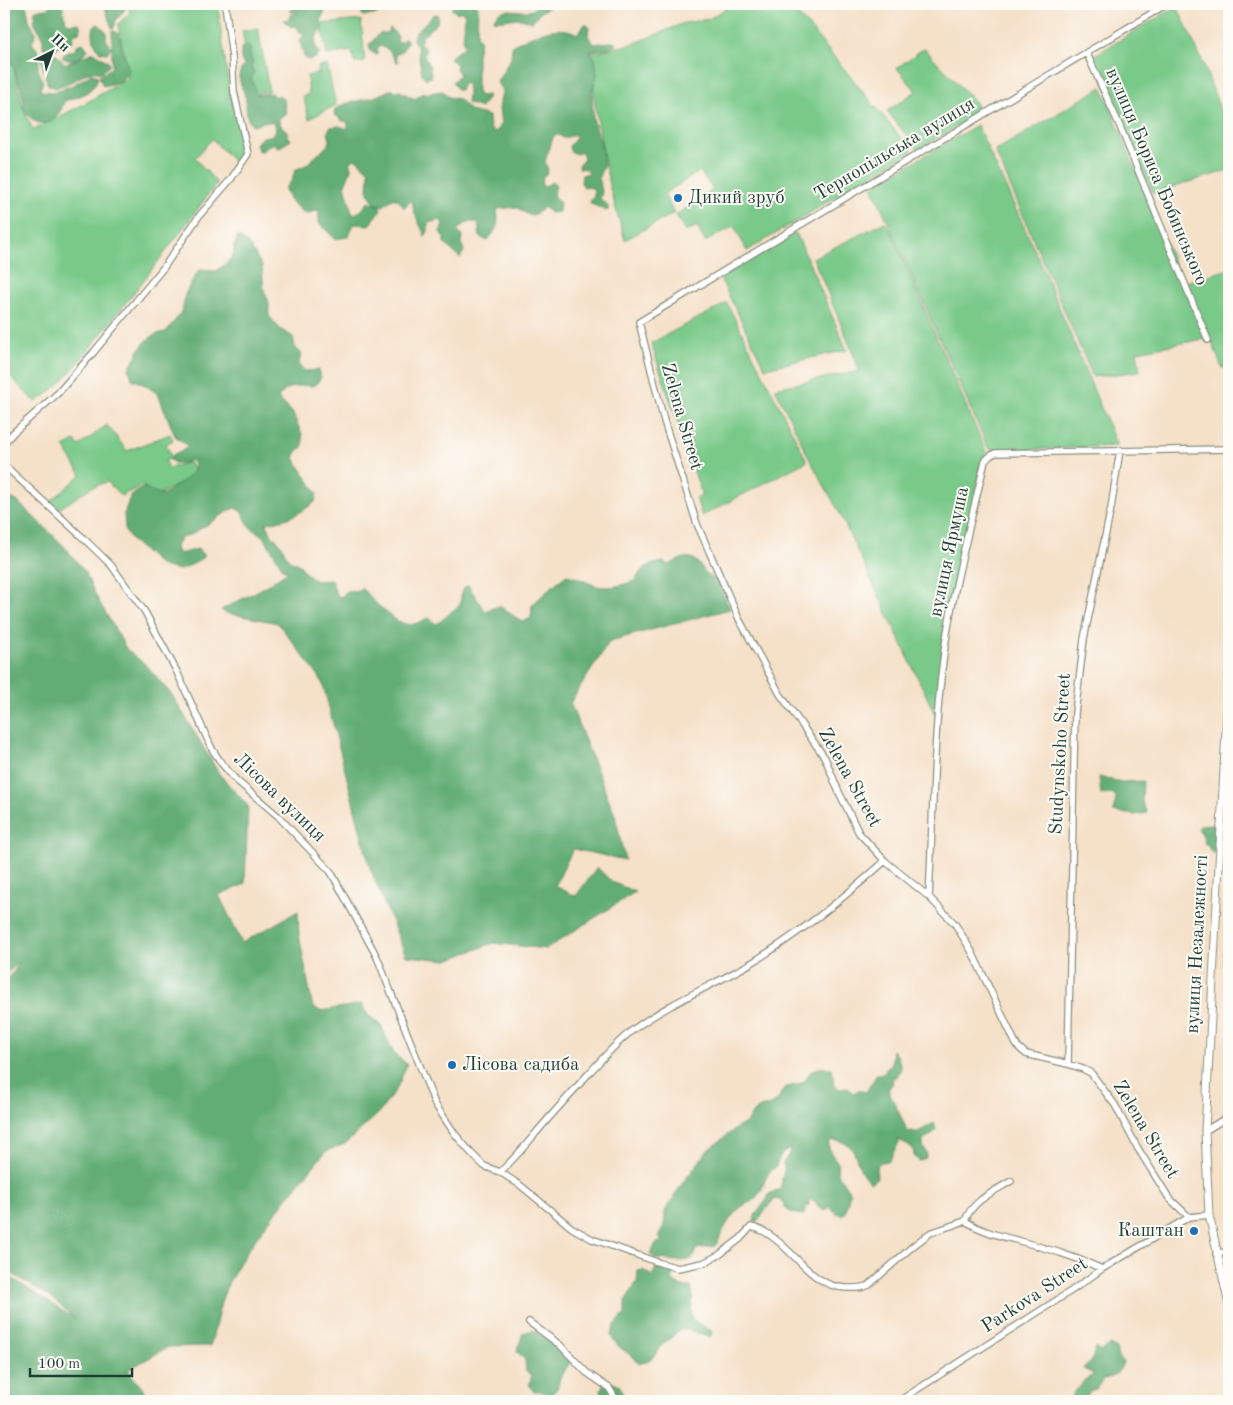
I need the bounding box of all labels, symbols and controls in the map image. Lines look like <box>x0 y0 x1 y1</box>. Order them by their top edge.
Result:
north arrow <box>28 28 78 78</box>
text: Пн <box>48 31 72 55</box>
street label: вулиця Бориса Бобинського <box>1101 65 1211 289</box>
street label: Тернопільська вулиця <box>812 95 979 205</box>
place label: Дикий зруб <box>688 189 785 208</box>
marker: Дикий зруб <box>672 192 684 204</box>
street label: Zelena Street <box>657 361 705 473</box>
street label: вулиця Ярмуша <box>927 485 973 619</box>
street label: Studynskoho Street <box>1047 673 1075 835</box>
street label: Zelena Street <box>814 725 884 831</box>
street label: Лісова вулиця <box>229 750 329 846</box>
street label: вулиця Незалежності <box>1184 854 1212 1034</box>
place label: Лісова садиба <box>462 1056 580 1075</box>
marker: Лісова садиба <box>446 1059 458 1071</box>
street label: Zelena Street <box>1108 1078 1182 1182</box>
place label: Каштан <box>1118 1222 1184 1241</box>
marker: Каштан <box>1188 1225 1200 1237</box>
street label: Parkova Street <box>979 1255 1091 1337</box>
scale bar <box>30 1345 132 1377</box>
text: 100 m <box>38 1357 80 1372</box>

